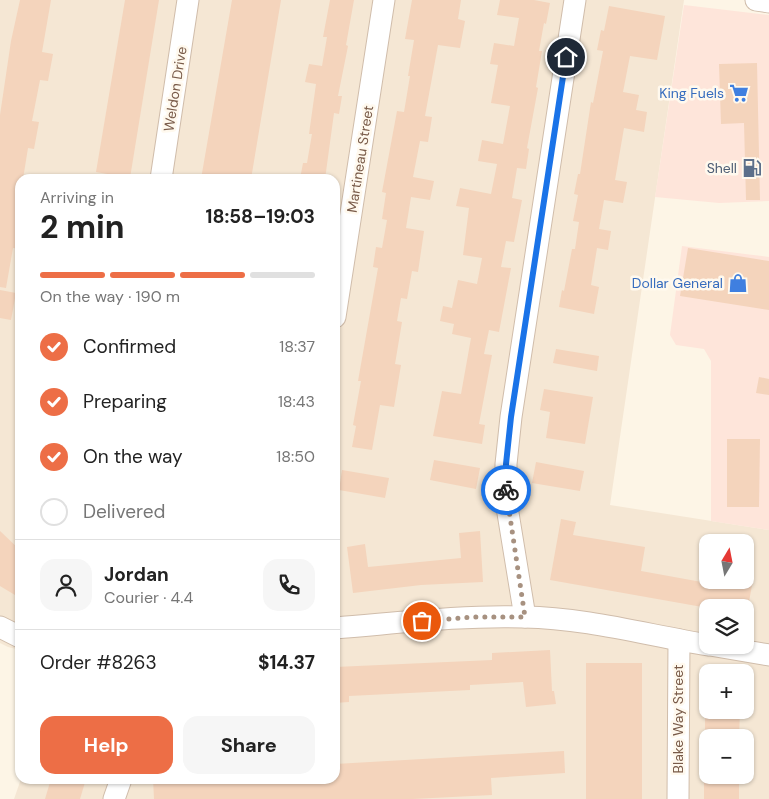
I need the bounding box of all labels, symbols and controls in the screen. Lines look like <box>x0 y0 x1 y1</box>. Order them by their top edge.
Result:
pin <box>545 36 587 78</box>
icon: home <box>552 43 580 71</box>
street label: Weldon Drive <box>159 45 191 133</box>
supermarket icon: King Fuels <box>728 82 750 104</box>
place label: King Fuels <box>659 84 724 102</box>
street label: Martineau Street <box>343 104 377 214</box>
fuel station icon: Shell <box>741 157 763 179</box>
place label: Shell <box>707 159 737 177</box>
text: Arriving in <box>40 187 114 208</box>
text: 18:58–19:03 <box>206 204 315 229</box>
text: 2 min <box>40 206 125 248</box>
shop icon: Dollar General <box>727 272 749 294</box>
place label: Dollar General <box>632 274 723 292</box>
text: On the way · 190 m <box>40 286 180 307</box>
icon: check <box>40 333 68 361</box>
text: Confirmed <box>83 334 176 359</box>
text: 18:37 <box>279 336 315 357</box>
icon: check <box>40 388 68 416</box>
text: Preparing <box>83 389 167 414</box>
text: 18:43 <box>278 391 315 412</box>
icon: check <box>40 443 68 471</box>
text: On the way <box>83 444 183 469</box>
text: 18:50 <box>276 446 315 467</box>
courier <box>481 465 531 515</box>
icon: bike <box>492 476 520 504</box>
text: Delivered <box>83 499 165 524</box>
north arrow <box>699 534 754 589</box>
map controls <box>699 534 754 784</box>
button: person <box>40 559 92 611</box>
button: phone <box>263 559 315 611</box>
text: Jordan <box>104 562 169 587</box>
text: Courier · 4.4 <box>104 587 193 608</box>
button: layers <box>699 599 754 654</box>
pin <box>401 600 443 642</box>
icon: bag <box>408 607 436 635</box>
text: Order #8263 <box>40 650 157 675</box>
text: $14.37 <box>258 650 315 675</box>
button: + <box>699 664 754 719</box>
street label: Blake Way Street <box>669 665 687 773</box>
button: Help <box>40 716 173 774</box>
button: Share <box>183 716 315 774</box>
button: − <box>699 729 754 784</box>

